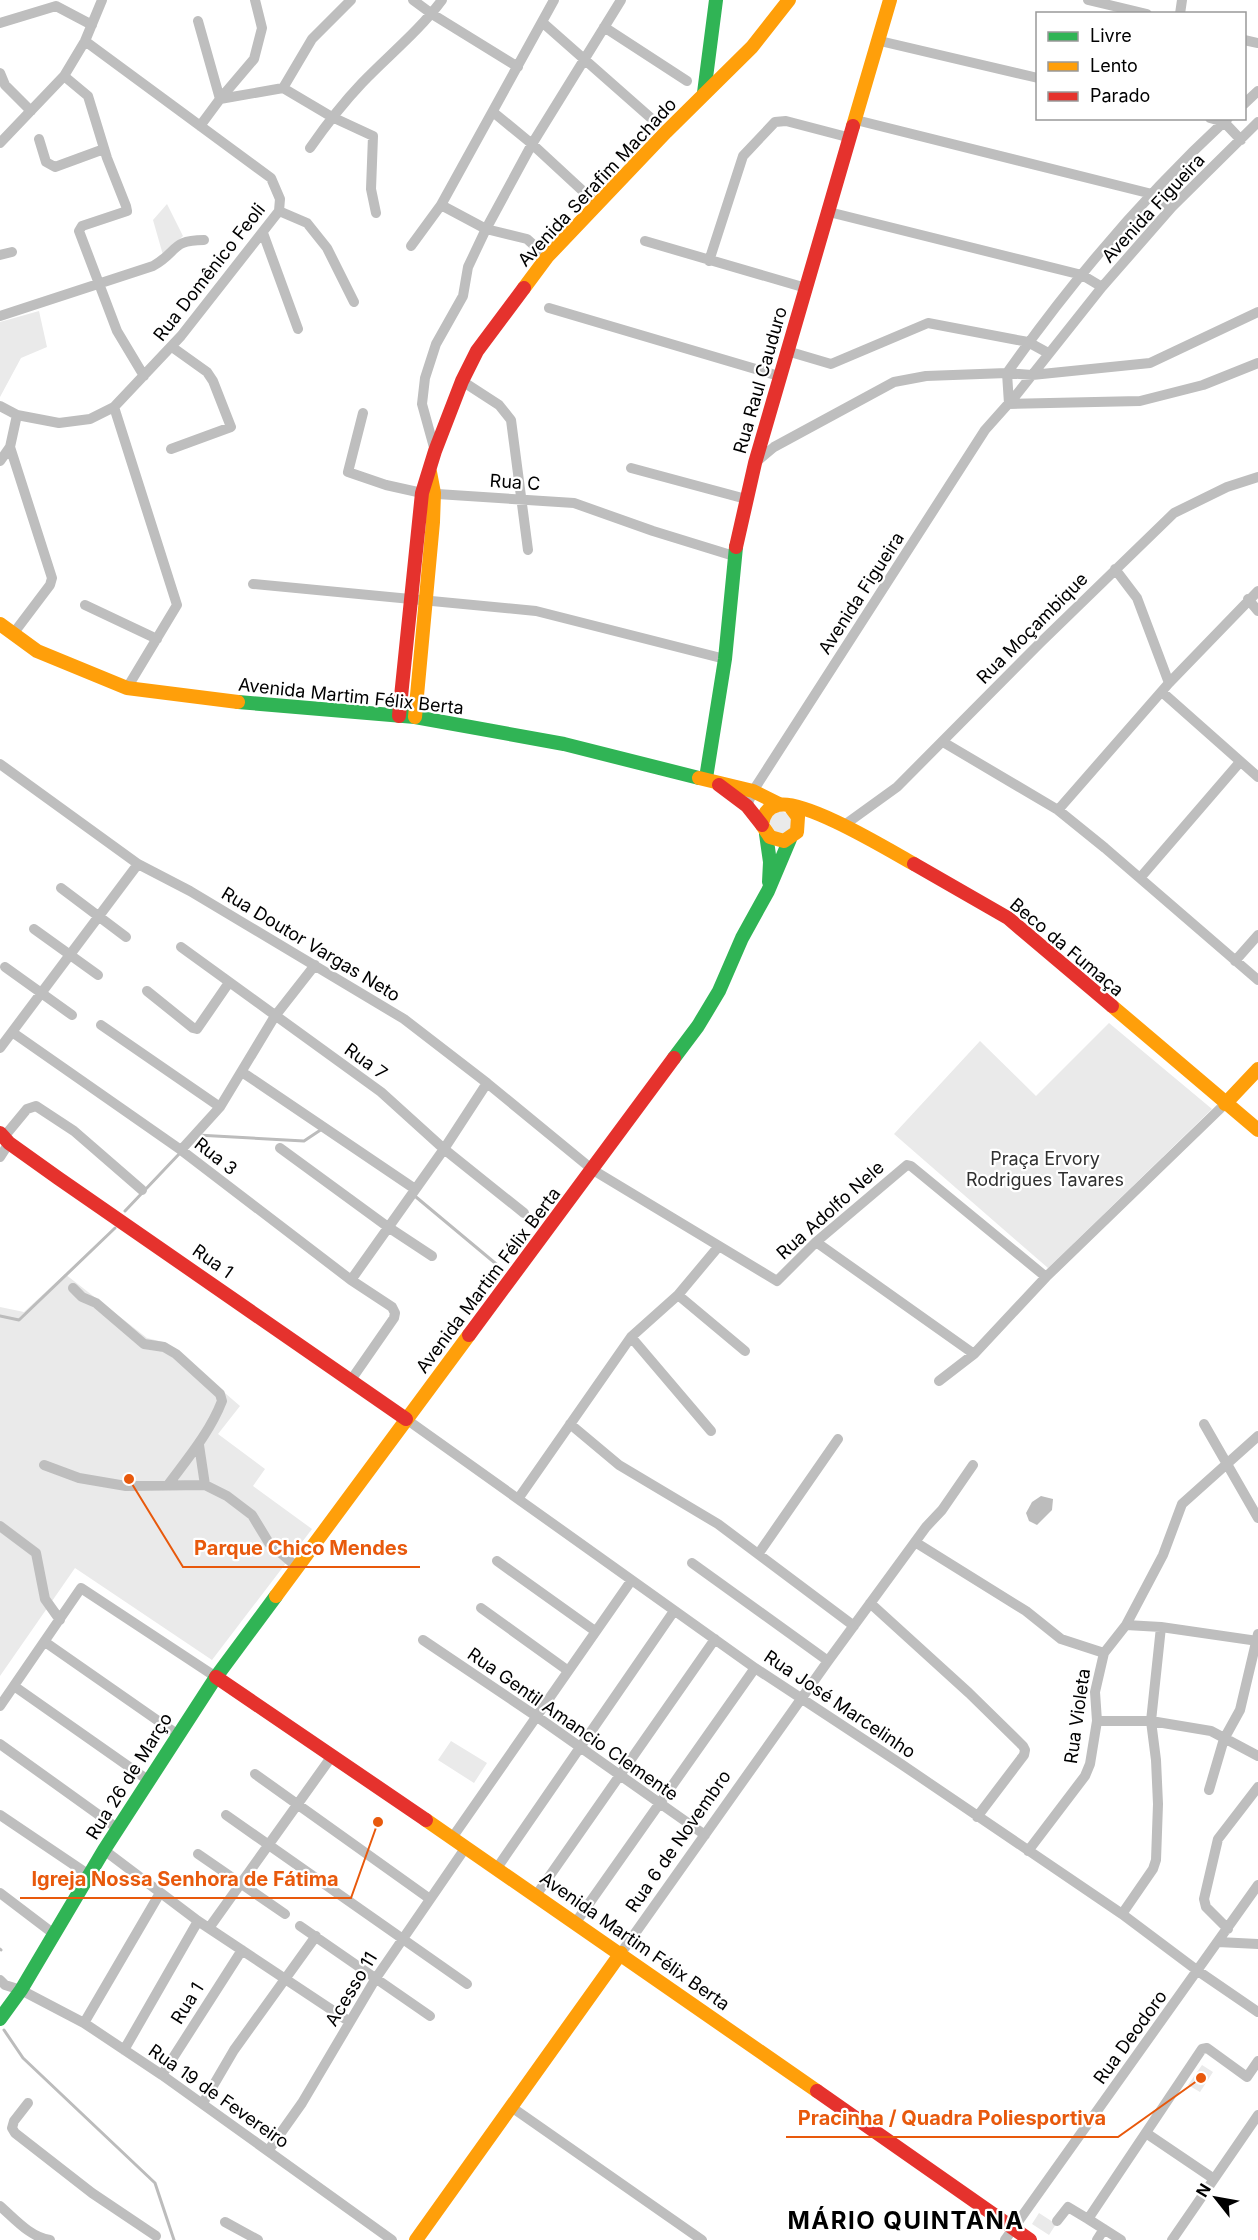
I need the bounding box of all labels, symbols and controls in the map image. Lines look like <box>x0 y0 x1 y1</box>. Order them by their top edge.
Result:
legend <box>1036 12 1246 120</box>
text: Livre <box>1090 25 1132 46</box>
text: Lento <box>1090 55 1138 76</box>
text: Parado <box>1090 85 1150 106</box>
street label: Avenida Serafim Machado <box>513 93 681 271</box>
street label: Avenida Figueira <box>1097 149 1209 267</box>
street label: Rua Domênico Feoli <box>149 199 269 345</box>
street label: Rua Raul Cauduro <box>729 304 791 456</box>
street label: Rua C <box>489 470 541 494</box>
street label: Avenida Figueira <box>814 528 908 658</box>
street label: Rua Moçambique <box>972 568 1092 688</box>
street label: Avenida Martim Félix Berta <box>237 674 465 718</box>
street label: Rua Doutor Vargas Neto <box>218 882 404 1006</box>
street label: Beco da Fumaça <box>1006 893 1128 1001</box>
street label: Rua 7 <box>341 1039 391 1083</box>
street label: Rua 3 <box>190 1133 242 1179</box>
park label: Praça Ervory Rodrigues Tavares <box>966 1148 1124 1190</box>
street label: Rua Adolfo Nele <box>772 1156 888 1264</box>
street label: Avenida Martim Félix Berta <box>411 1183 565 1377</box>
street label: Rua 1 <box>189 1240 237 1282</box>
callout: Parque Chico Mendes <box>183 1529 420 1567</box>
text: Parque Chico Mendes <box>194 1536 408 1560</box>
street label: Rua Gentil Amancio Clemente <box>464 1643 682 1805</box>
street label: Rua José Marcelinho <box>760 1646 920 1762</box>
street label: Rua Violeta <box>1060 1667 1094 1765</box>
street label: Rua 26 de Março <box>82 1709 176 1843</box>
street label: Rua 6 de Novembro <box>621 1766 735 1916</box>
callout: Igreja Nossa Senhora de Fátima <box>20 1860 351 1898</box>
text: Igreja Nossa Senhora de Fátima <box>31 1867 339 1891</box>
street label: Avenida Martim Félix Berta <box>536 1867 734 2015</box>
street label: Acesso 11 <box>321 1948 381 2030</box>
street label: Rua 1 <box>166 1978 208 2028</box>
street label: Rua Deodoro <box>1089 1986 1171 2088</box>
street label: Rua 19 de Fevereiro <box>145 2040 293 2152</box>
callout: Pracinha / Quadra Poliesportiva <box>786 2099 1118 2137</box>
text: Pracinha / Quadra Poliesportiva <box>798 2106 1106 2130</box>
north arrow <box>1186 2168 1246 2228</box>
text: N <box>1191 2180 1215 2201</box>
district label: MÁRIO QUINTANA <box>787 2206 1025 2235</box>

